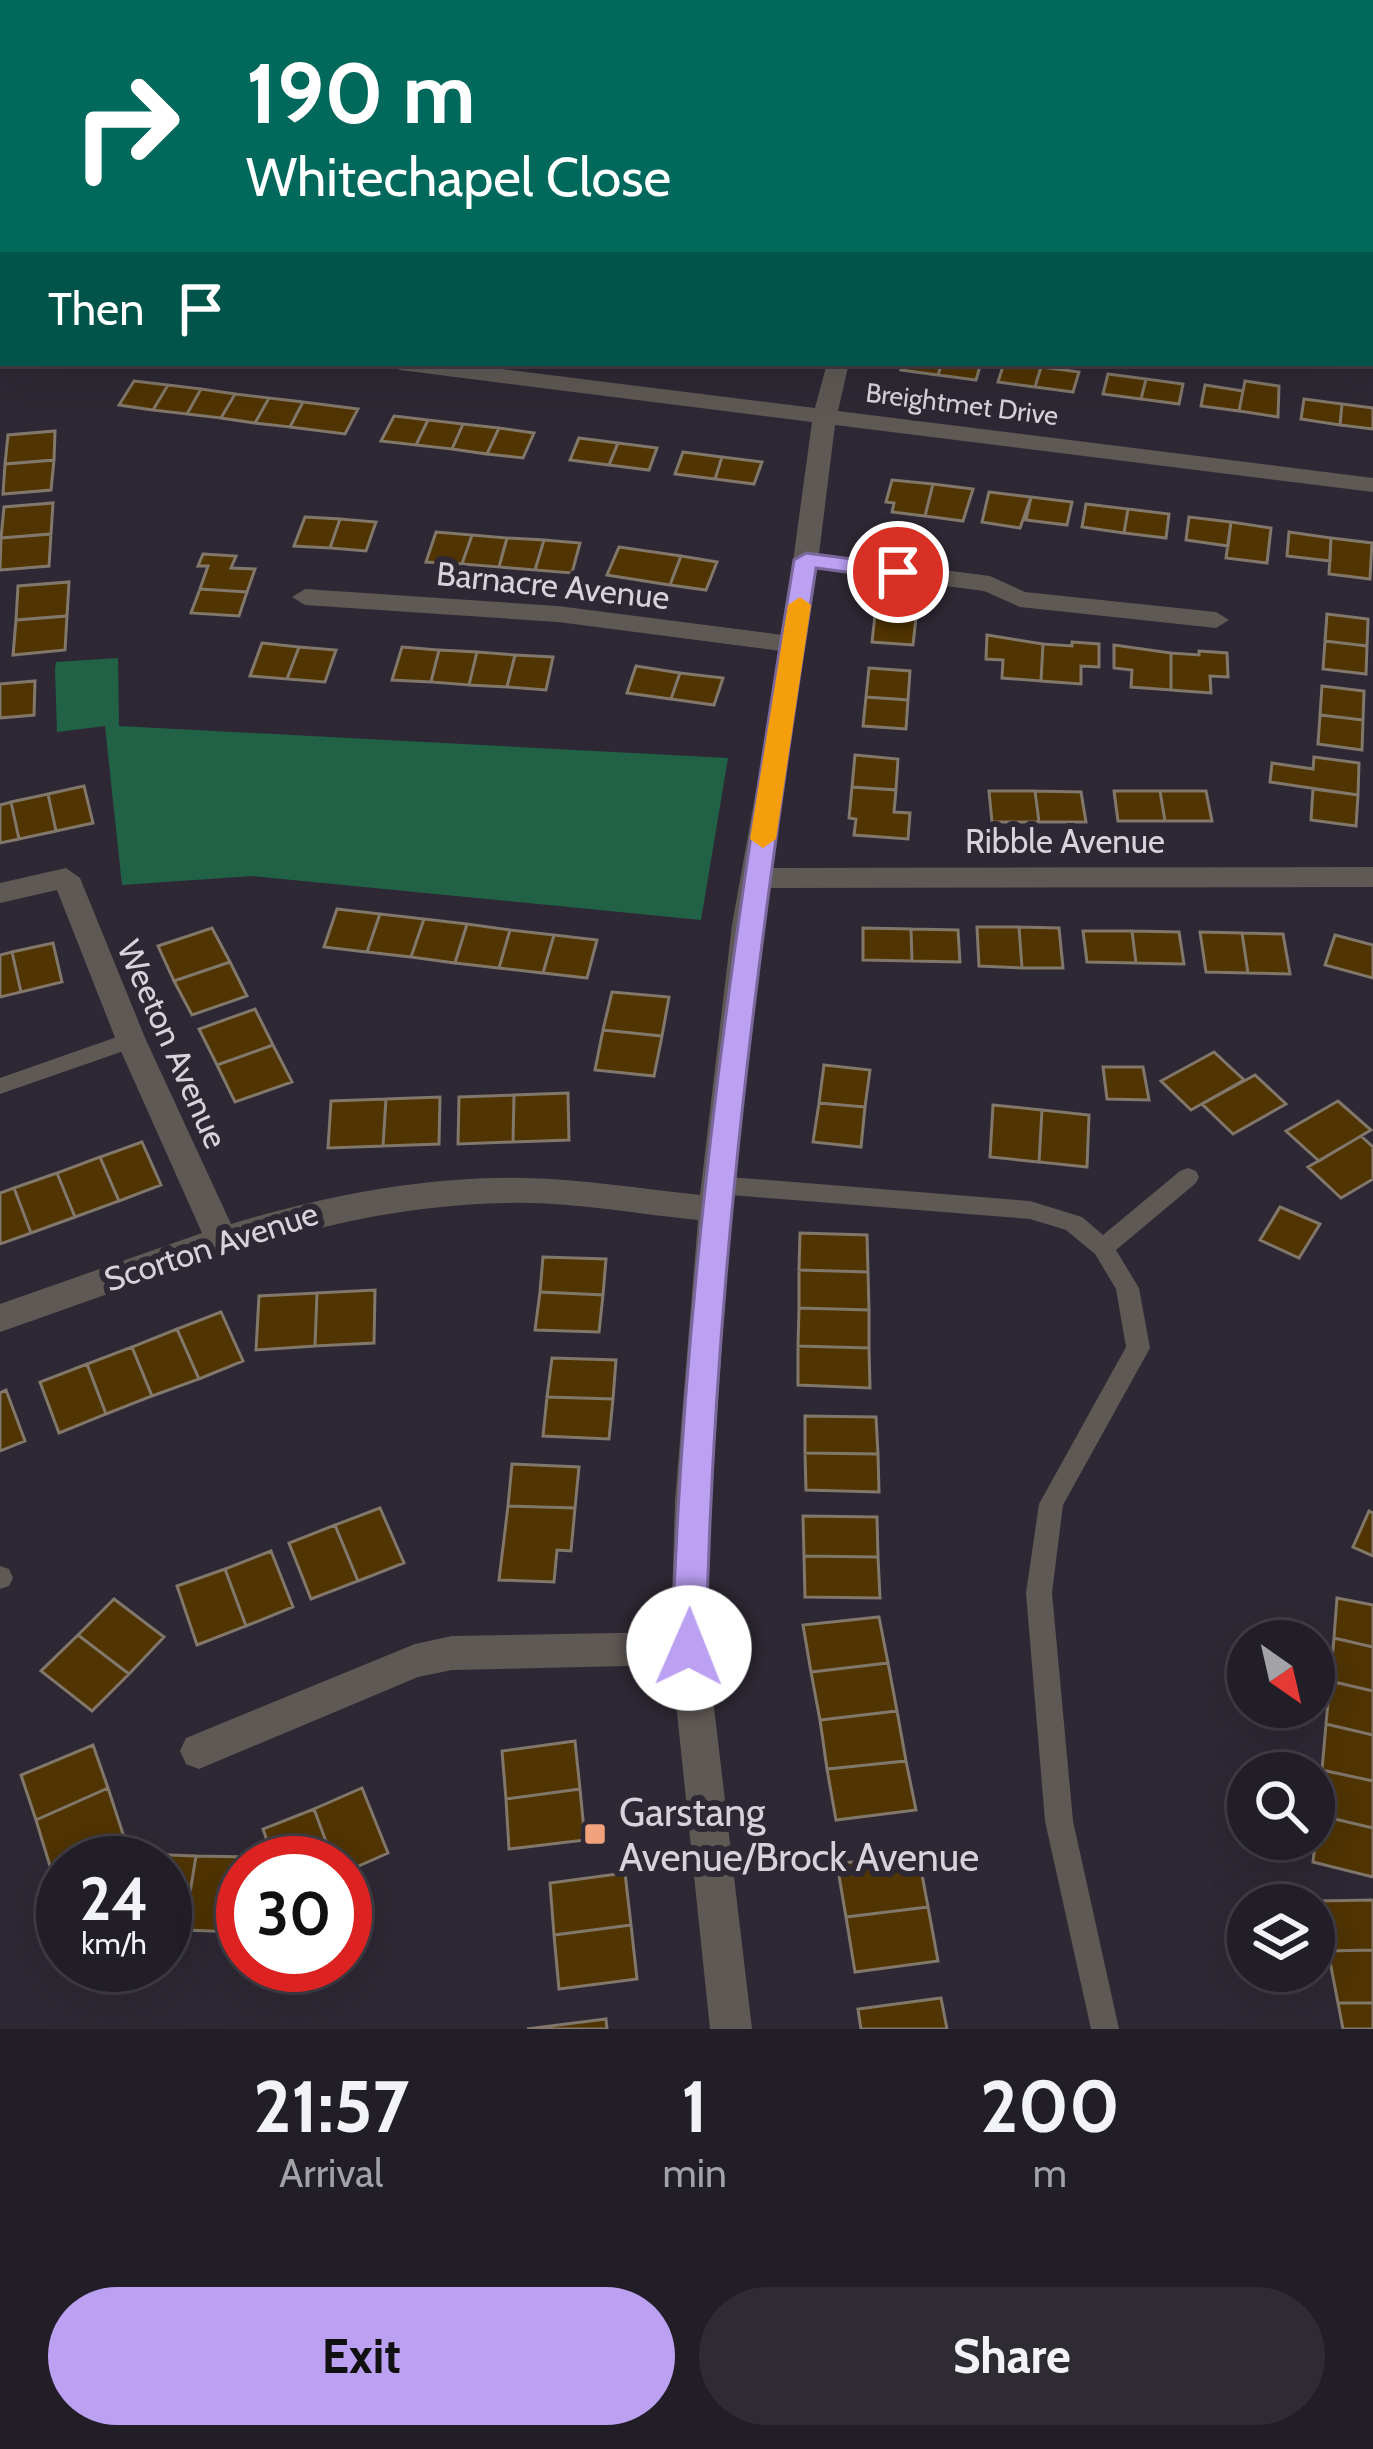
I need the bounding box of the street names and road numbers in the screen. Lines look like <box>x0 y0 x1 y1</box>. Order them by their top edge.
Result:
street label: Breightmet Drive <box>864 376 1060 432</box>
street label: Barnacre Avenue <box>434 553 672 617</box>
street label: Ribble Avenue <box>965 821 1165 861</box>
street label: Weeton Avenue <box>109 934 237 1154</box>
street label: Scorton Avenue <box>99 1193 323 1299</box>

